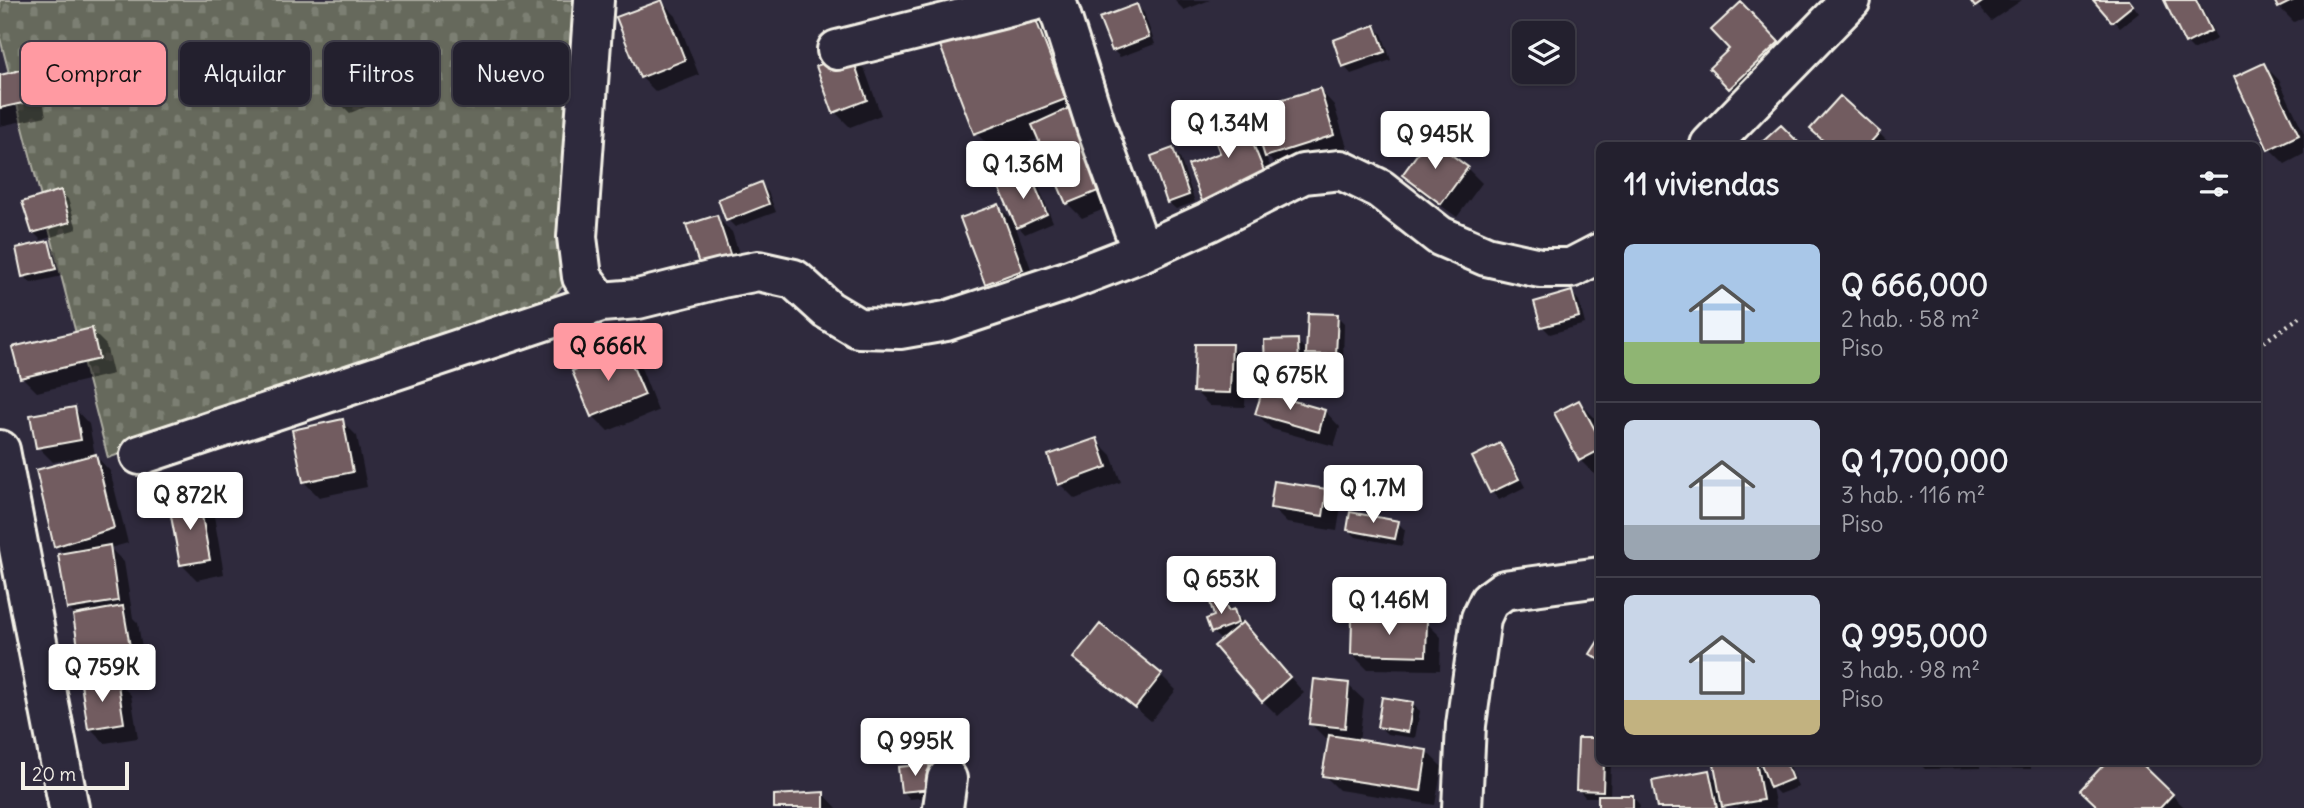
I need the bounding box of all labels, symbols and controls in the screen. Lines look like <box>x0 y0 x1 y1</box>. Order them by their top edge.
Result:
map controls <box>1512 21 1575 84</box>
button: layers <box>1512 21 1575 84</box>
chip: Comprar <box>21 42 166 105</box>
chip: Alquilar <box>180 42 310 105</box>
chip: Filtros <box>324 42 439 105</box>
chip: Nuevo <box>453 42 569 105</box>
pin: Q 1.34M <box>1163 100 1293 160</box>
text: Q 1.34M <box>1187 108 1269 137</box>
pin: Q 945K <box>1378 111 1492 171</box>
text: Q 945K <box>1397 119 1473 148</box>
pin: Q 1.36M <box>958 142 1088 201</box>
text: Q 1.36M <box>982 149 1064 178</box>
text: 11 viviendas <box>1624 165 1779 203</box>
icon: filters <box>2195 165 2233 203</box>
text: Q 666,000 <box>1841 266 1988 304</box>
icon: home <box>1680 272 1764 356</box>
text: 2 hab. · 58 m² <box>1841 304 1980 333</box>
pin: Q 666K <box>551 324 665 383</box>
text: Q 666K <box>570 331 646 360</box>
text: Piso <box>1841 333 1883 362</box>
pin: Q 675K <box>1233 352 1347 412</box>
text: Q 675K <box>1253 360 1327 389</box>
text: Q 1,700,000 <box>1841 442 2009 480</box>
icon: home <box>1680 448 1764 532</box>
pin: Q 1.7M <box>1316 466 1430 525</box>
pin: Q 872K <box>133 472 247 532</box>
text: Q 1.7M <box>1340 473 1406 502</box>
text: Q 872K <box>153 480 227 509</box>
text: 3 hab. · 116 m² <box>1841 480 1985 509</box>
text: Piso <box>1841 509 1883 538</box>
pin: Q 653K <box>1164 556 1278 616</box>
text: Q 653K <box>1183 564 1259 593</box>
pin: Q 1.46M <box>1324 578 1454 637</box>
text: Q 1.46M <box>1348 585 1430 614</box>
text: Q 995,000 <box>1841 617 1988 655</box>
icon: home <box>1680 623 1764 707</box>
pin: Q 759K <box>45 644 159 704</box>
text: Q 759K <box>65 652 139 681</box>
text: 3 hab. · 98 m² <box>1841 655 1980 684</box>
text: Piso <box>1841 684 1883 713</box>
pin: Q 995K <box>858 718 972 778</box>
text: Q 995K <box>877 726 953 755</box>
scale bar <box>21 759 130 791</box>
text: 20 m <box>32 762 76 786</box>

